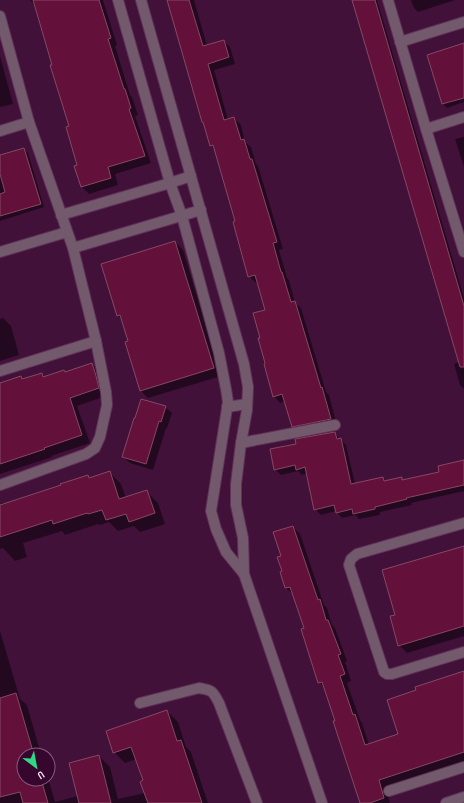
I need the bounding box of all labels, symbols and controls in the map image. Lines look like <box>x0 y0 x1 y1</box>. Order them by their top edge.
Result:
north arrow <box>16 747 56 787</box>
text: U <box>35 768 47 782</box>

